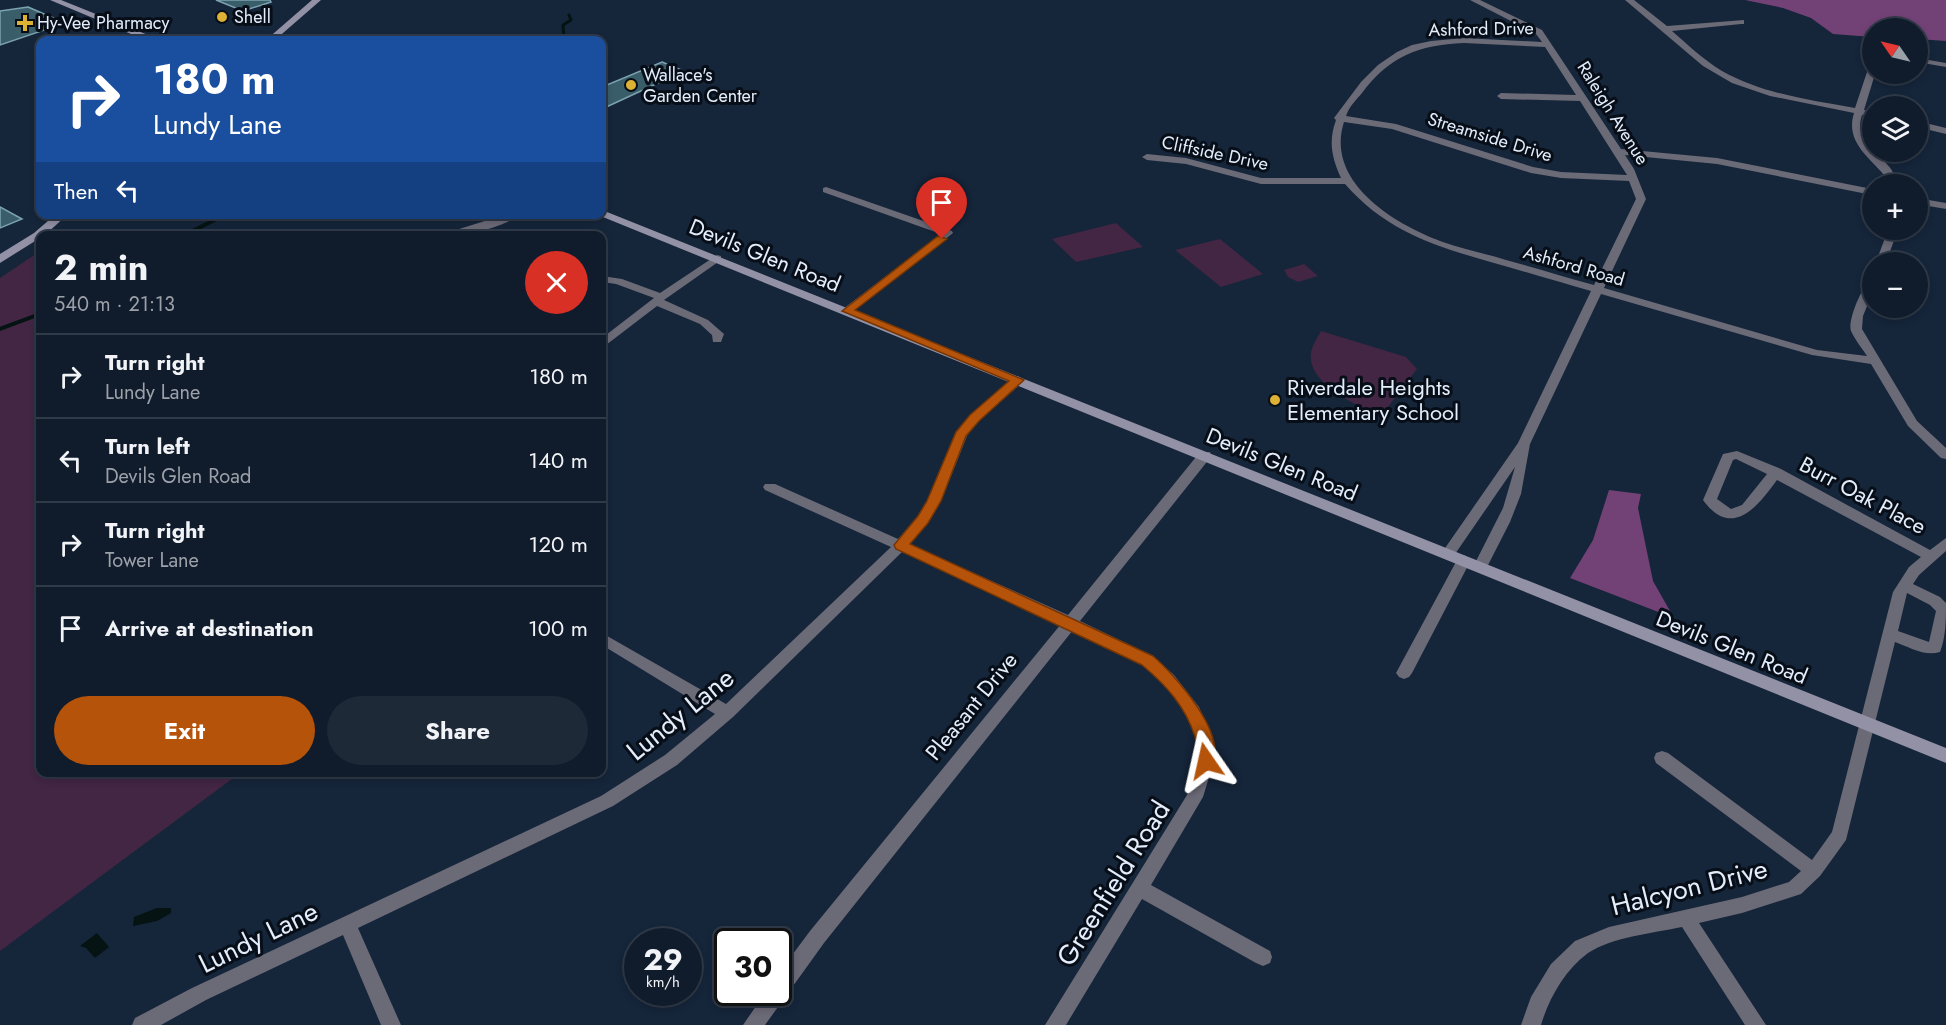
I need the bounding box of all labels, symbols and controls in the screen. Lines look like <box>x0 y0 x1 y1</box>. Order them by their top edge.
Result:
place label: Shell <box>234 4 271 30</box>
place label: Hy-Vee Pharmacy <box>37 10 169 36</box>
marker: Shell <box>215 10 229 24</box>
street label: Ashford Drive <box>1428 15 1534 43</box>
marker: Hy-Vee Pharmacy <box>18 16 32 30</box>
north arrow <box>1862 18 1928 84</box>
map controls <box>1862 18 1928 318</box>
text: 180 m <box>153 49 276 110</box>
street label: Raleigh Avenue <box>1571 56 1655 170</box>
icon: right <box>54 60 132 138</box>
place label: Wallace's Garden Center <box>643 62 758 109</box>
marker: Wallace's Garden Center <box>624 78 638 92</box>
button: layers <box>1862 96 1928 162</box>
text: Lundy Lane <box>153 105 282 144</box>
street label: Streamside Drive <box>1425 106 1555 168</box>
street label: Cliffside Drive <box>1159 129 1271 177</box>
icon: left <box>111 174 144 207</box>
button: + <box>1862 174 1928 240</box>
text: Then <box>54 175 99 207</box>
pin <box>916 177 967 239</box>
icon: arrive <box>925 186 958 219</box>
street label: Devils Glen Road <box>684 210 846 300</box>
street label: Ashford Road <box>1520 239 1628 293</box>
text: 2 min <box>54 241 149 293</box>
button: close <box>525 251 588 314</box>
button: − <box>1862 252 1928 318</box>
text: 540 m · 21:13 <box>54 290 175 319</box>
text: Turn right <box>105 346 205 378</box>
icon: right <box>54 360 87 393</box>
text: 180 m <box>529 360 588 392</box>
place label: Riverdale Heights Elementary School <box>1287 371 1459 428</box>
text: Lundy Lane <box>105 378 200 407</box>
marker: Riverdale Heights Elementary School <box>1268 393 1282 407</box>
street label: Devils Glen Road <box>1201 419 1363 509</box>
text: Turn left <box>105 430 190 462</box>
icon: left <box>54 444 87 477</box>
text: 140 m <box>528 444 588 476</box>
street label: Burr Oak Place <box>1794 448 1932 542</box>
text: Devils Glen Road <box>105 462 251 491</box>
text: Turn right <box>105 514 205 546</box>
icon: right <box>54 528 87 561</box>
text: 120 m <box>529 528 588 560</box>
text: Tower Lane <box>105 546 199 575</box>
street label: Devils Glen Road <box>1651 602 1813 692</box>
icon: arrive <box>54 612 87 645</box>
text: Arrive at destination <box>105 612 314 644</box>
text: 100 m <box>528 612 588 644</box>
street label: Pleasant Drive <box>917 645 1025 767</box>
street label: Lundy Lane <box>618 658 742 770</box>
button: Exit <box>54 696 315 765</box>
button: Share <box>327 696 588 765</box>
position arrow <box>1174 729 1238 793</box>
street label: Greenfield Road <box>1047 793 1179 973</box>
street label: Halcyon Drive <box>1607 849 1771 925</box>
street label: Lundy Lane <box>192 891 324 983</box>
speed limit sign: 30 <box>714 928 792 1006</box>
text: 29 <box>643 938 683 981</box>
text: km/h <box>646 971 680 993</box>

